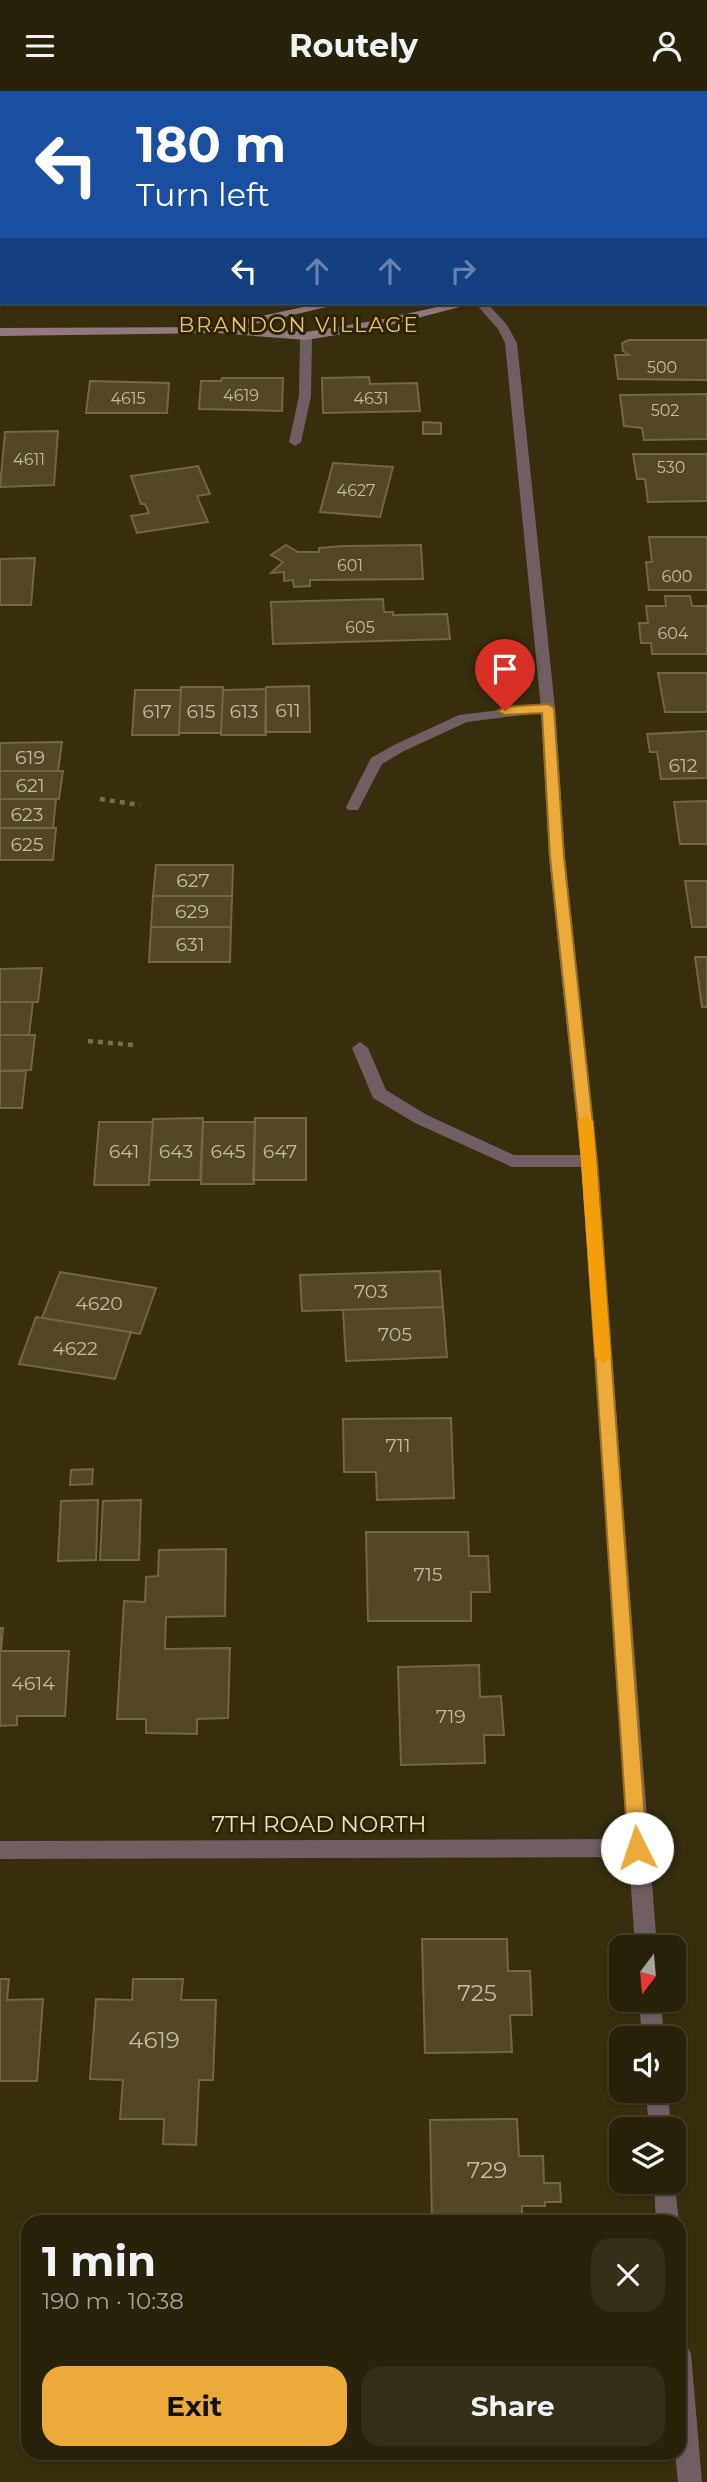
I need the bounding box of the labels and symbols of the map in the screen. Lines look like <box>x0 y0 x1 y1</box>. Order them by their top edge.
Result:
district label: BRANDON VILLAGE <box>178 312 420 337</box>
house number: 500 <box>647 358 677 377</box>
house number: 4619 <box>223 386 259 405</box>
house number: 4615 <box>110 389 146 408</box>
house number: 4631 <box>353 389 389 408</box>
house number: 502 <box>651 401 679 420</box>
house number: 4611 <box>13 450 45 469</box>
house number: 530 <box>657 458 685 477</box>
house number: 4627 <box>337 481 375 500</box>
house number: 601 <box>337 556 363 575</box>
house number: 600 <box>662 567 692 586</box>
house number: 605 <box>345 618 375 637</box>
house number: 604 <box>658 624 689 643</box>
pin <box>475 639 535 711</box>
house number: 611 <box>275 699 301 722</box>
house number: 617 <box>142 700 172 723</box>
house number: 615 <box>186 700 216 723</box>
house number: 613 <box>229 700 259 723</box>
house number: 619 <box>15 746 45 769</box>
house number: 612 <box>668 754 698 777</box>
house number: 621 <box>15 774 45 797</box>
house number: 623 <box>10 803 44 826</box>
house number: 625 <box>10 833 44 856</box>
house number: 627 <box>176 869 210 892</box>
house number: 629 <box>175 900 209 923</box>
house number: 631 <box>175 933 205 956</box>
house number: 641 <box>109 1140 139 1163</box>
house number: 643 <box>159 1140 193 1163</box>
house number: 645 <box>211 1140 246 1163</box>
house number: 647 <box>263 1140 297 1163</box>
house number: 703 <box>354 1280 388 1303</box>
house number: 4620 <box>75 1292 123 1315</box>
house number: 705 <box>378 1323 412 1346</box>
house number: 4622 <box>52 1337 98 1360</box>
house number: 711 <box>385 1434 411 1457</box>
house number: 715 <box>414 1563 443 1586</box>
house number: 4614 <box>11 1672 55 1695</box>
house number: 719 <box>436 1705 466 1728</box>
street label: 7TH ROAD NORTH <box>212 1810 426 1838</box>
position arrow <box>600 1811 674 1885</box>
north arrow <box>609 1935 686 2013</box>
house number: 725 <box>457 1979 497 2007</box>
house number: 4619 <box>128 2026 180 2054</box>
house number: 729 <box>467 2156 507 2184</box>

